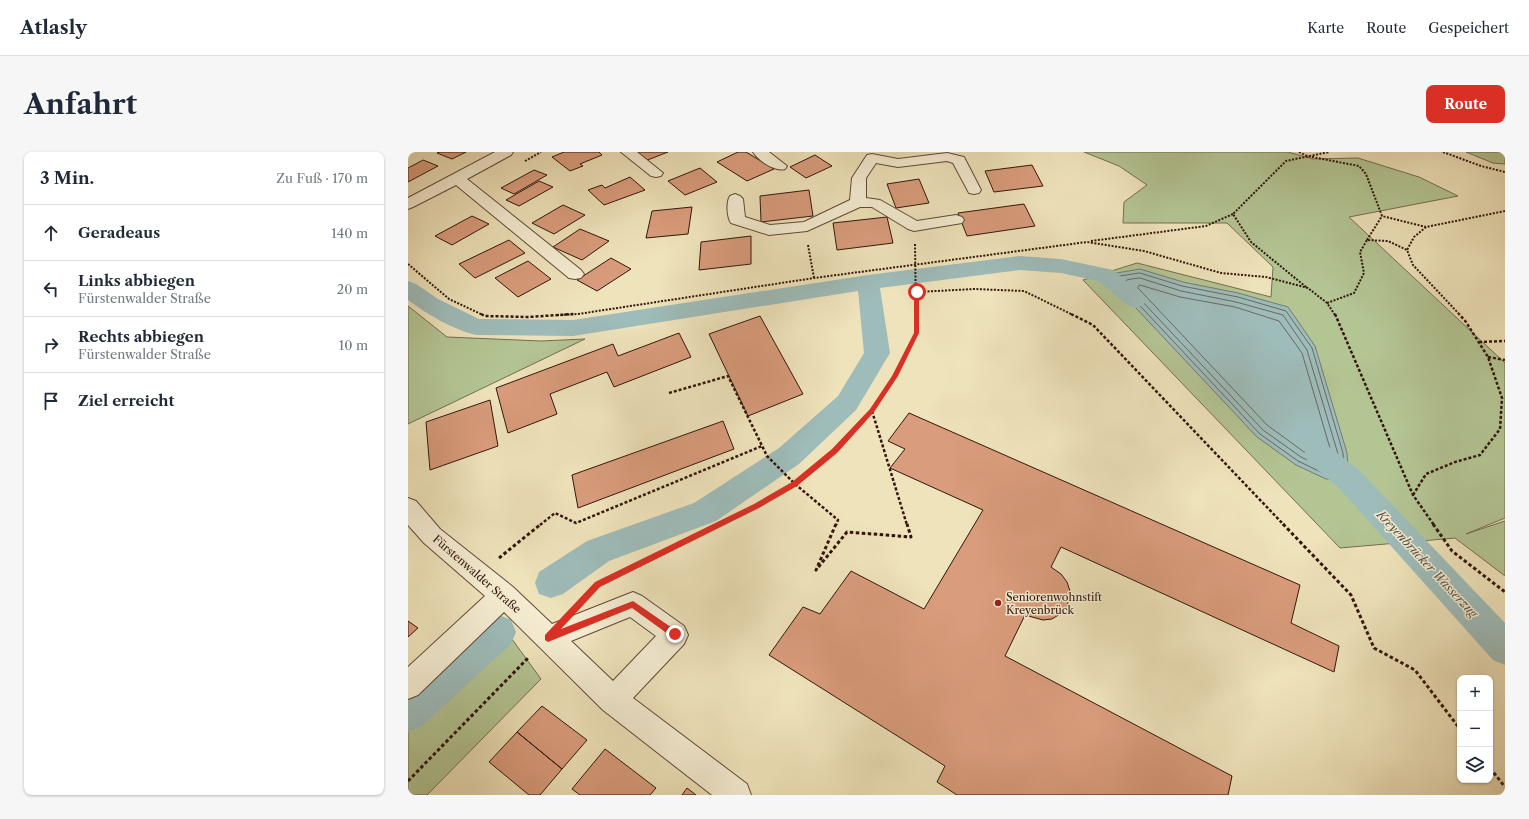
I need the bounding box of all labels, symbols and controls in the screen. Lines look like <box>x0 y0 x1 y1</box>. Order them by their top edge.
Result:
text: Atlasly <box>20 16 87 39</box>
text: Karte <box>1307 19 1344 37</box>
text: Route <box>1366 19 1406 37</box>
text: Gespeichert <box>1428 19 1509 37</box>
button: Route <box>1426 85 1505 123</box>
text: Anfahrt <box>24 87 137 121</box>
text: 3 Min. <box>40 168 94 188</box>
text: Zu Fuß · 170 m <box>276 170 368 186</box>
icon: ahead <box>40 222 62 244</box>
text: Geradeaus <box>78 223 160 242</box>
text: 140 m <box>331 225 368 241</box>
text: Links abbiegen <box>78 271 195 290</box>
icon: left <box>40 278 62 300</box>
text: 20 m <box>337 281 368 297</box>
route start <box>908 283 926 301</box>
text: Fürstenwalder Straße <box>78 290 211 306</box>
text: Rechts abbiegen <box>78 327 204 346</box>
icon: right <box>40 334 62 356</box>
text: 10 m <box>339 337 368 353</box>
text: Fürstenwalder Straße <box>78 346 211 362</box>
icon: arrive <box>40 390 62 412</box>
text: Ziel erreicht <box>78 391 174 410</box>
water label: Kreyenbrücker Wasserzug <box>1373 506 1482 622</box>
street label: Fürstenwalder Straße <box>430 532 524 616</box>
place label: Seniorenwohnstift Kreyenbrück <box>1006 590 1102 617</box>
marker: Seniorenwohnstift Kreyenbrück <box>993 598 1003 608</box>
route end <box>666 625 684 643</box>
map controls <box>1457 675 1493 783</box>
button: + <box>1457 675 1493 711</box>
button: − <box>1457 711 1493 747</box>
button: layers <box>1457 747 1493 783</box>

